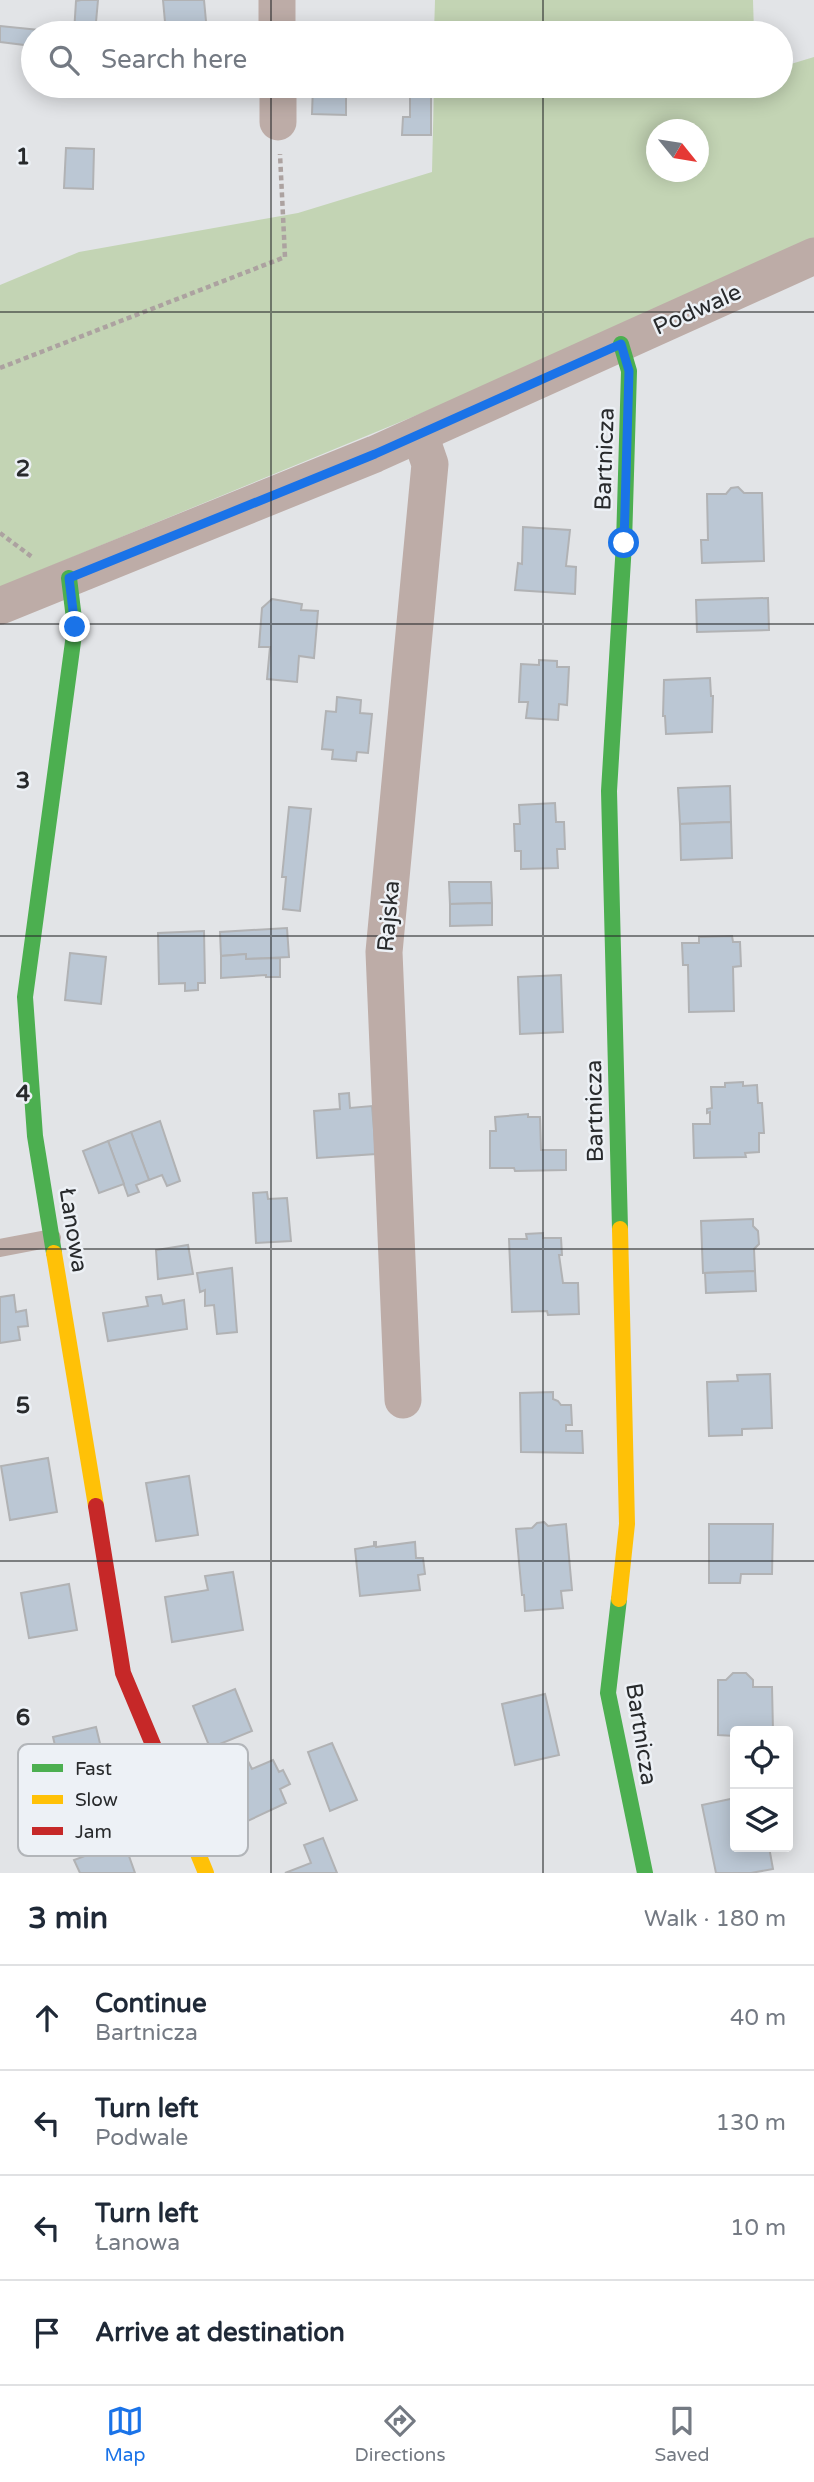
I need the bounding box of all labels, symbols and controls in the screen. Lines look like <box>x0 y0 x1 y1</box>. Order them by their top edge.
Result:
search box <box>21 21 793 98</box>
icon: search <box>45 41 83 79</box>
text: Search here <box>101 44 247 75</box>
north arrow <box>646 119 709 182</box>
text: 1 <box>16 143 30 171</box>
street label: Podwale <box>649 278 746 342</box>
street label: Bartnicza <box>589 407 621 511</box>
text: 2 <box>16 455 30 483</box>
route start <box>608 527 639 558</box>
route end <box>59 611 90 642</box>
text: 3 <box>16 767 30 795</box>
street label: Rajska <box>372 879 406 953</box>
street label: Bartnicza <box>580 1059 610 1163</box>
text: 4 <box>16 1080 31 1108</box>
street label: Łanowa <box>53 1186 93 1274</box>
text: 5 <box>16 1392 30 1420</box>
street label: Bartnicza <box>619 1681 663 1787</box>
text: 6 <box>16 1704 30 1732</box>
map controls <box>730 1726 793 1852</box>
button: locate <box>730 1726 793 1789</box>
legend <box>18 1744 248 1856</box>
text: Fast <box>75 1758 112 1780</box>
text: Slow <box>75 1789 118 1811</box>
button: layers <box>730 1789 793 1852</box>
text: Jam <box>75 1821 112 1843</box>
text: 3 min <box>28 1900 108 1937</box>
text: Walk · 180 m <box>644 1905 786 1933</box>
text: Continue <box>95 1988 207 2019</box>
icon: ahead <box>28 1999 66 2037</box>
text: 40 m <box>730 2004 786 2032</box>
text: Bartnicza <box>95 2019 198 2047</box>
text: Turn left <box>95 2093 198 2124</box>
icon: left <box>28 2104 66 2142</box>
text: 130 m <box>716 2109 786 2137</box>
text: Podwale <box>95 2124 188 2152</box>
text: Turn left <box>95 2198 198 2229</box>
icon: left <box>28 2209 66 2247</box>
text: 10 m <box>730 2214 786 2242</box>
text: Łanowa <box>95 2229 180 2257</box>
icon: arrive <box>28 2314 66 2352</box>
text: Arrive at destination <box>95 2317 345 2348</box>
tab: Map <box>105 2402 146 2466</box>
tab: Directions <box>355 2402 446 2466</box>
tab: Saved <box>655 2402 709 2466</box>

